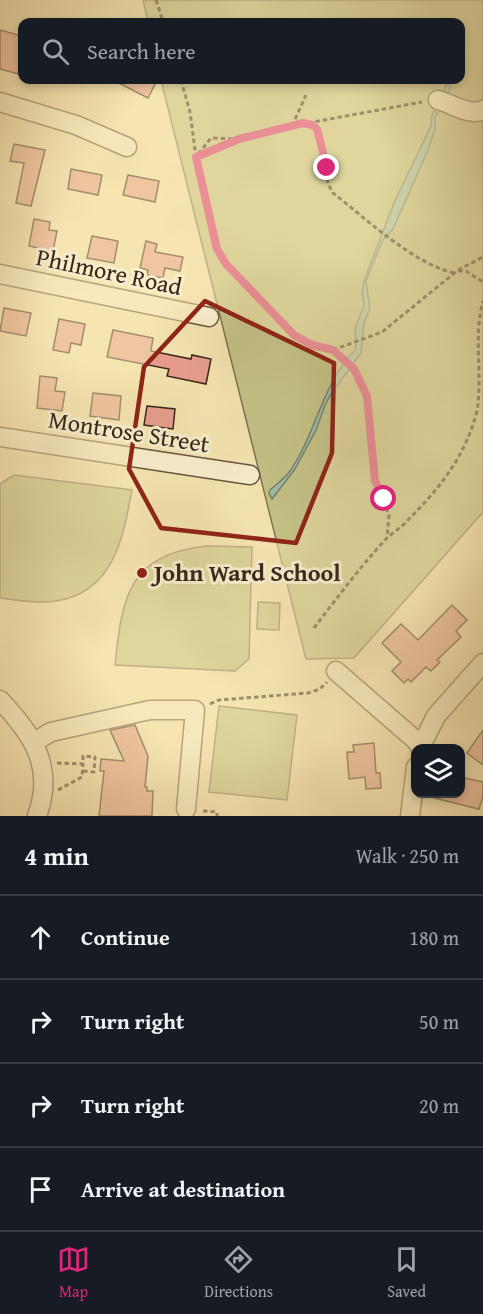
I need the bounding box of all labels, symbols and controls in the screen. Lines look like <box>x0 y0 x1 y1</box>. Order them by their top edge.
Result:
search box <box>18 18 465 84</box>
icon: search <box>39 35 72 68</box>
text: Search here <box>87 35 196 67</box>
route end <box>313 154 339 180</box>
street label: Philmore Road <box>33 239 185 304</box>
street label: Montrose Street <box>46 402 213 462</box>
route start <box>370 485 396 511</box>
place label: John Ward School <box>150 555 341 590</box>
marker: John Ward School <box>135 566 149 580</box>
map controls <box>411 744 465 798</box>
button: layers <box>411 744 465 798</box>
text: 4 min <box>24 836 89 875</box>
text: Walk · 250 m <box>356 841 459 870</box>
icon: ahead <box>24 921 57 954</box>
text: Continue <box>81 921 170 953</box>
text: 180 m <box>409 923 459 952</box>
icon: right <box>24 1005 57 1038</box>
text: Turn right <box>81 1005 184 1037</box>
text: 50 m <box>419 1007 459 1036</box>
icon: right <box>24 1089 57 1122</box>
text: Turn right <box>81 1089 184 1121</box>
text: 20 m <box>419 1091 459 1120</box>
icon: arrive <box>24 1173 57 1206</box>
text: Arrive at destination <box>81 1173 285 1205</box>
tab: Map <box>57 1243 90 1303</box>
tab: Directions <box>204 1243 273 1303</box>
tab: Saved <box>387 1243 426 1303</box>

